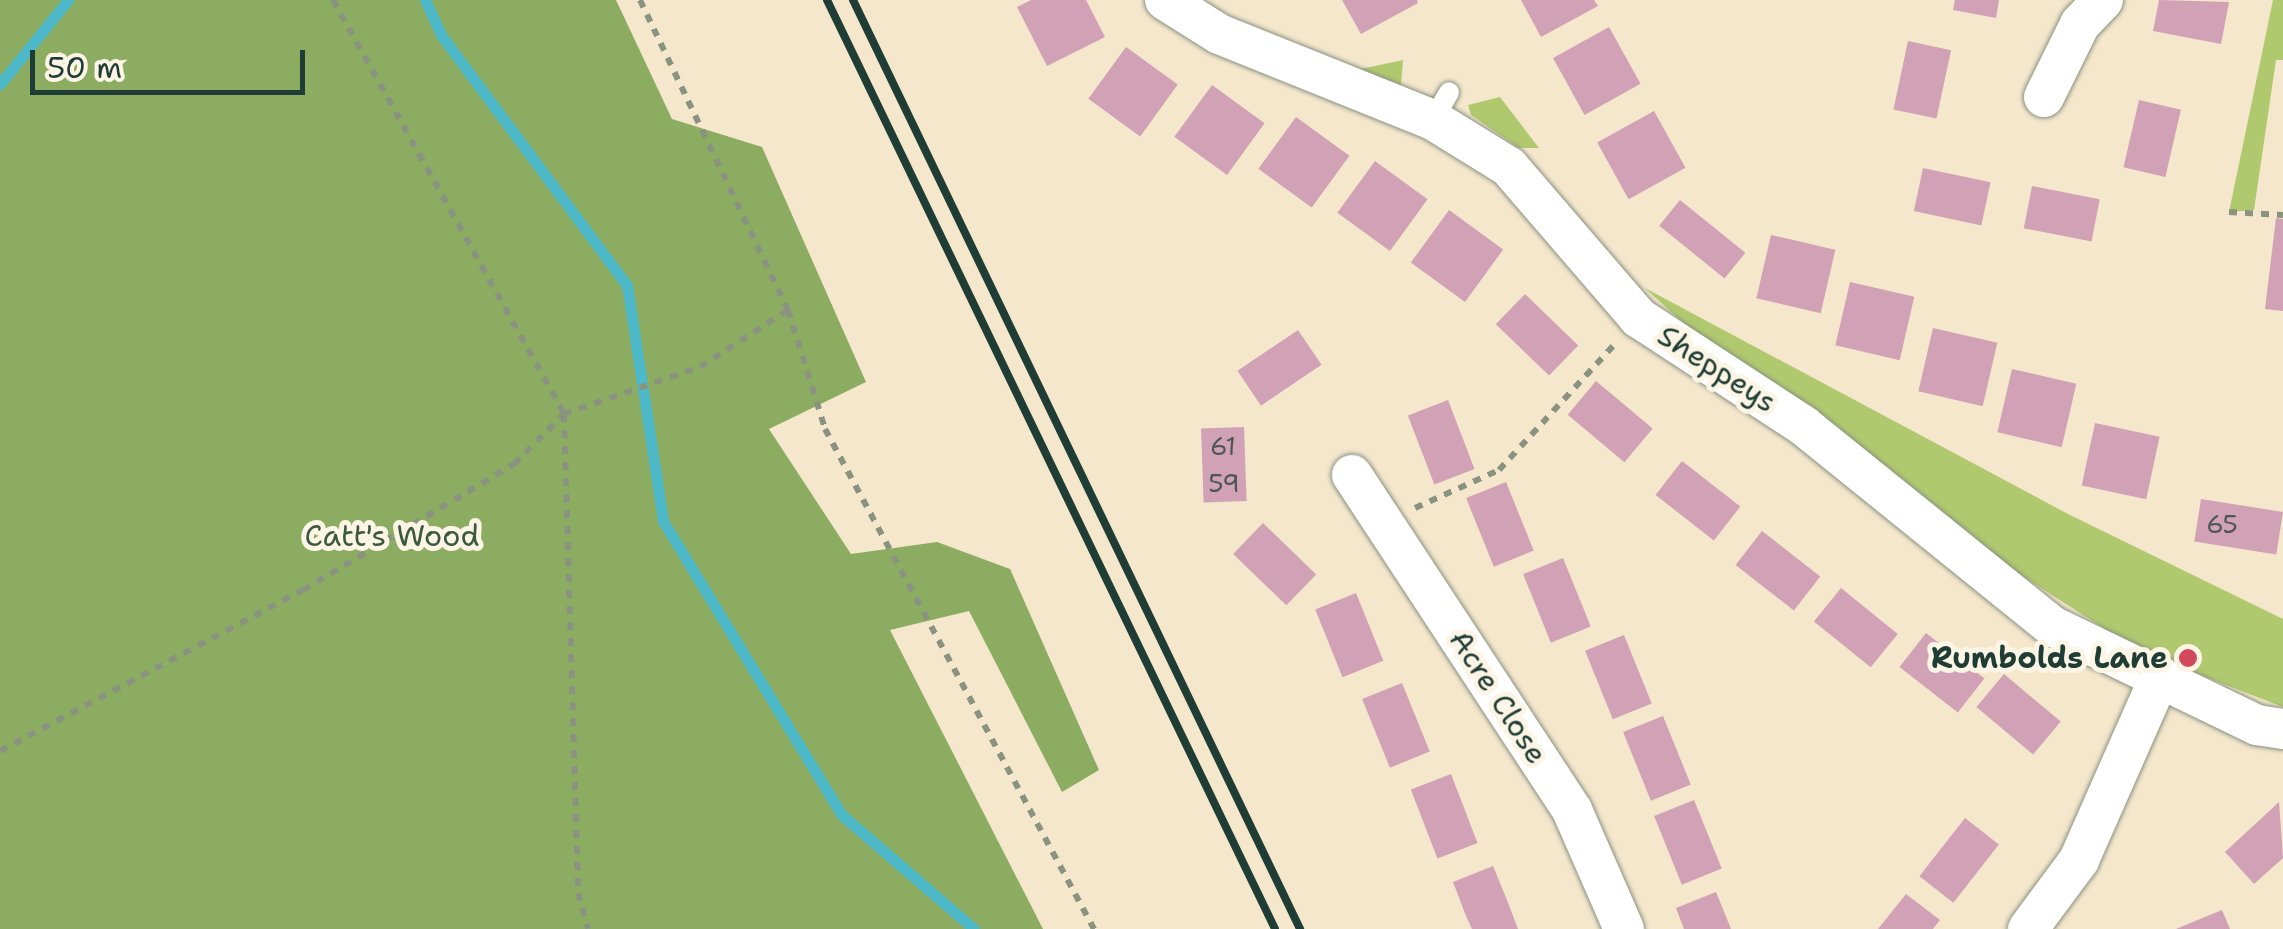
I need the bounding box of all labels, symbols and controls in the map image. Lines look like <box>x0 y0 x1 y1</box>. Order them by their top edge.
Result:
scale bar <box>35 30 310 92</box>
text: 50 m <box>47 47 122 88</box>
street label: Sheppeys <box>1651 317 1783 421</box>
house number: 61 <box>1210 431 1236 461</box>
house number: 59 <box>1208 468 1240 498</box>
house number: 65 <box>2206 509 2238 539</box>
park label: Catt's Wood <box>305 518 479 554</box>
street label: Acre Close <box>1441 623 1555 771</box>
place label: Rumbolds Lane <box>1931 640 2168 676</box>
marker: Rumbolds Lane <box>2177 647 2199 669</box>

